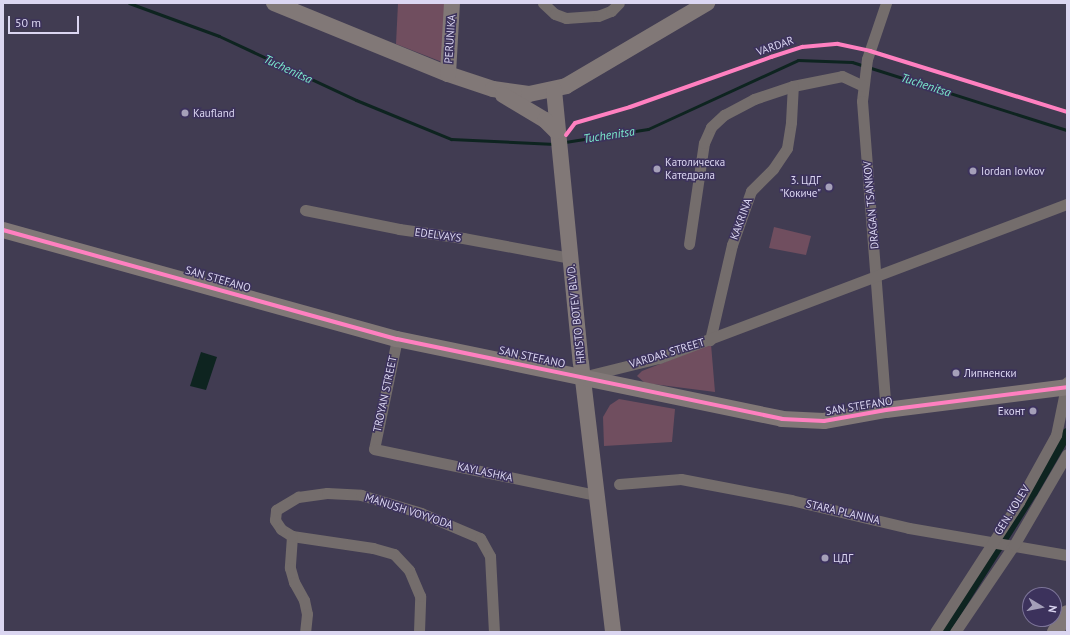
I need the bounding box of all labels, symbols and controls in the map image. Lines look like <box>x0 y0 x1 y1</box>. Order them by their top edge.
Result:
scale bar <box>10 8 81 34</box>
street label: PERUNIKA <box>442 14 458 64</box>
text: 50 m <box>15 15 41 30</box>
street label: VARDAR <box>755 33 795 59</box>
water label: Tuchenitsa <box>261 52 315 86</box>
water label: Tuchenitsa <box>899 70 953 100</box>
place label: Kaufland <box>193 106 235 120</box>
marker: Kaufland <box>180 108 190 118</box>
water label: Tuchenitsa <box>582 124 636 146</box>
place label: Католическа Катедрала <box>665 156 725 182</box>
street label: DRAGAN TSANKOV <box>861 160 881 250</box>
marker: Католическа Катедрала <box>652 164 662 174</box>
place label: Iordan Iovkov <box>981 164 1045 178</box>
marker: Iordan Iovkov <box>968 166 978 176</box>
place label: 3. ЦДГ "Кокиче" <box>780 174 821 200</box>
marker: 3. ЦДГ "Кокиче" <box>824 182 834 192</box>
street label: KAKRINA <box>727 196 755 242</box>
street label: EDELVAYS <box>414 225 462 245</box>
street label: SAN STEFANO <box>184 263 252 295</box>
street label: HRISTO BOTEV BLVD. <box>564 264 588 364</box>
street label: VARDAR STREET <box>628 335 706 371</box>
street label: SAN STEFANO <box>498 344 566 370</box>
street label: TROYAN STREET <box>370 355 400 433</box>
place label: Липненски <box>964 366 1016 380</box>
marker: Липненски <box>951 368 961 378</box>
street label: SAN STEFANO <box>825 394 893 418</box>
place label: Еконт <box>998 404 1025 418</box>
marker: Еконт <box>1028 406 1038 416</box>
street label: KAYLASHKA <box>456 460 514 484</box>
street label: GEN. KOLEV <box>991 482 1033 538</box>
street label: MANUSH VOYVODA <box>363 491 455 531</box>
street label: STARA PLANINA <box>804 497 882 527</box>
place label: ЦДГ <box>833 551 853 565</box>
marker: ЦДГ <box>820 553 830 563</box>
north arrow <box>1022 587 1062 627</box>
text: N <box>1045 604 1060 614</box>

